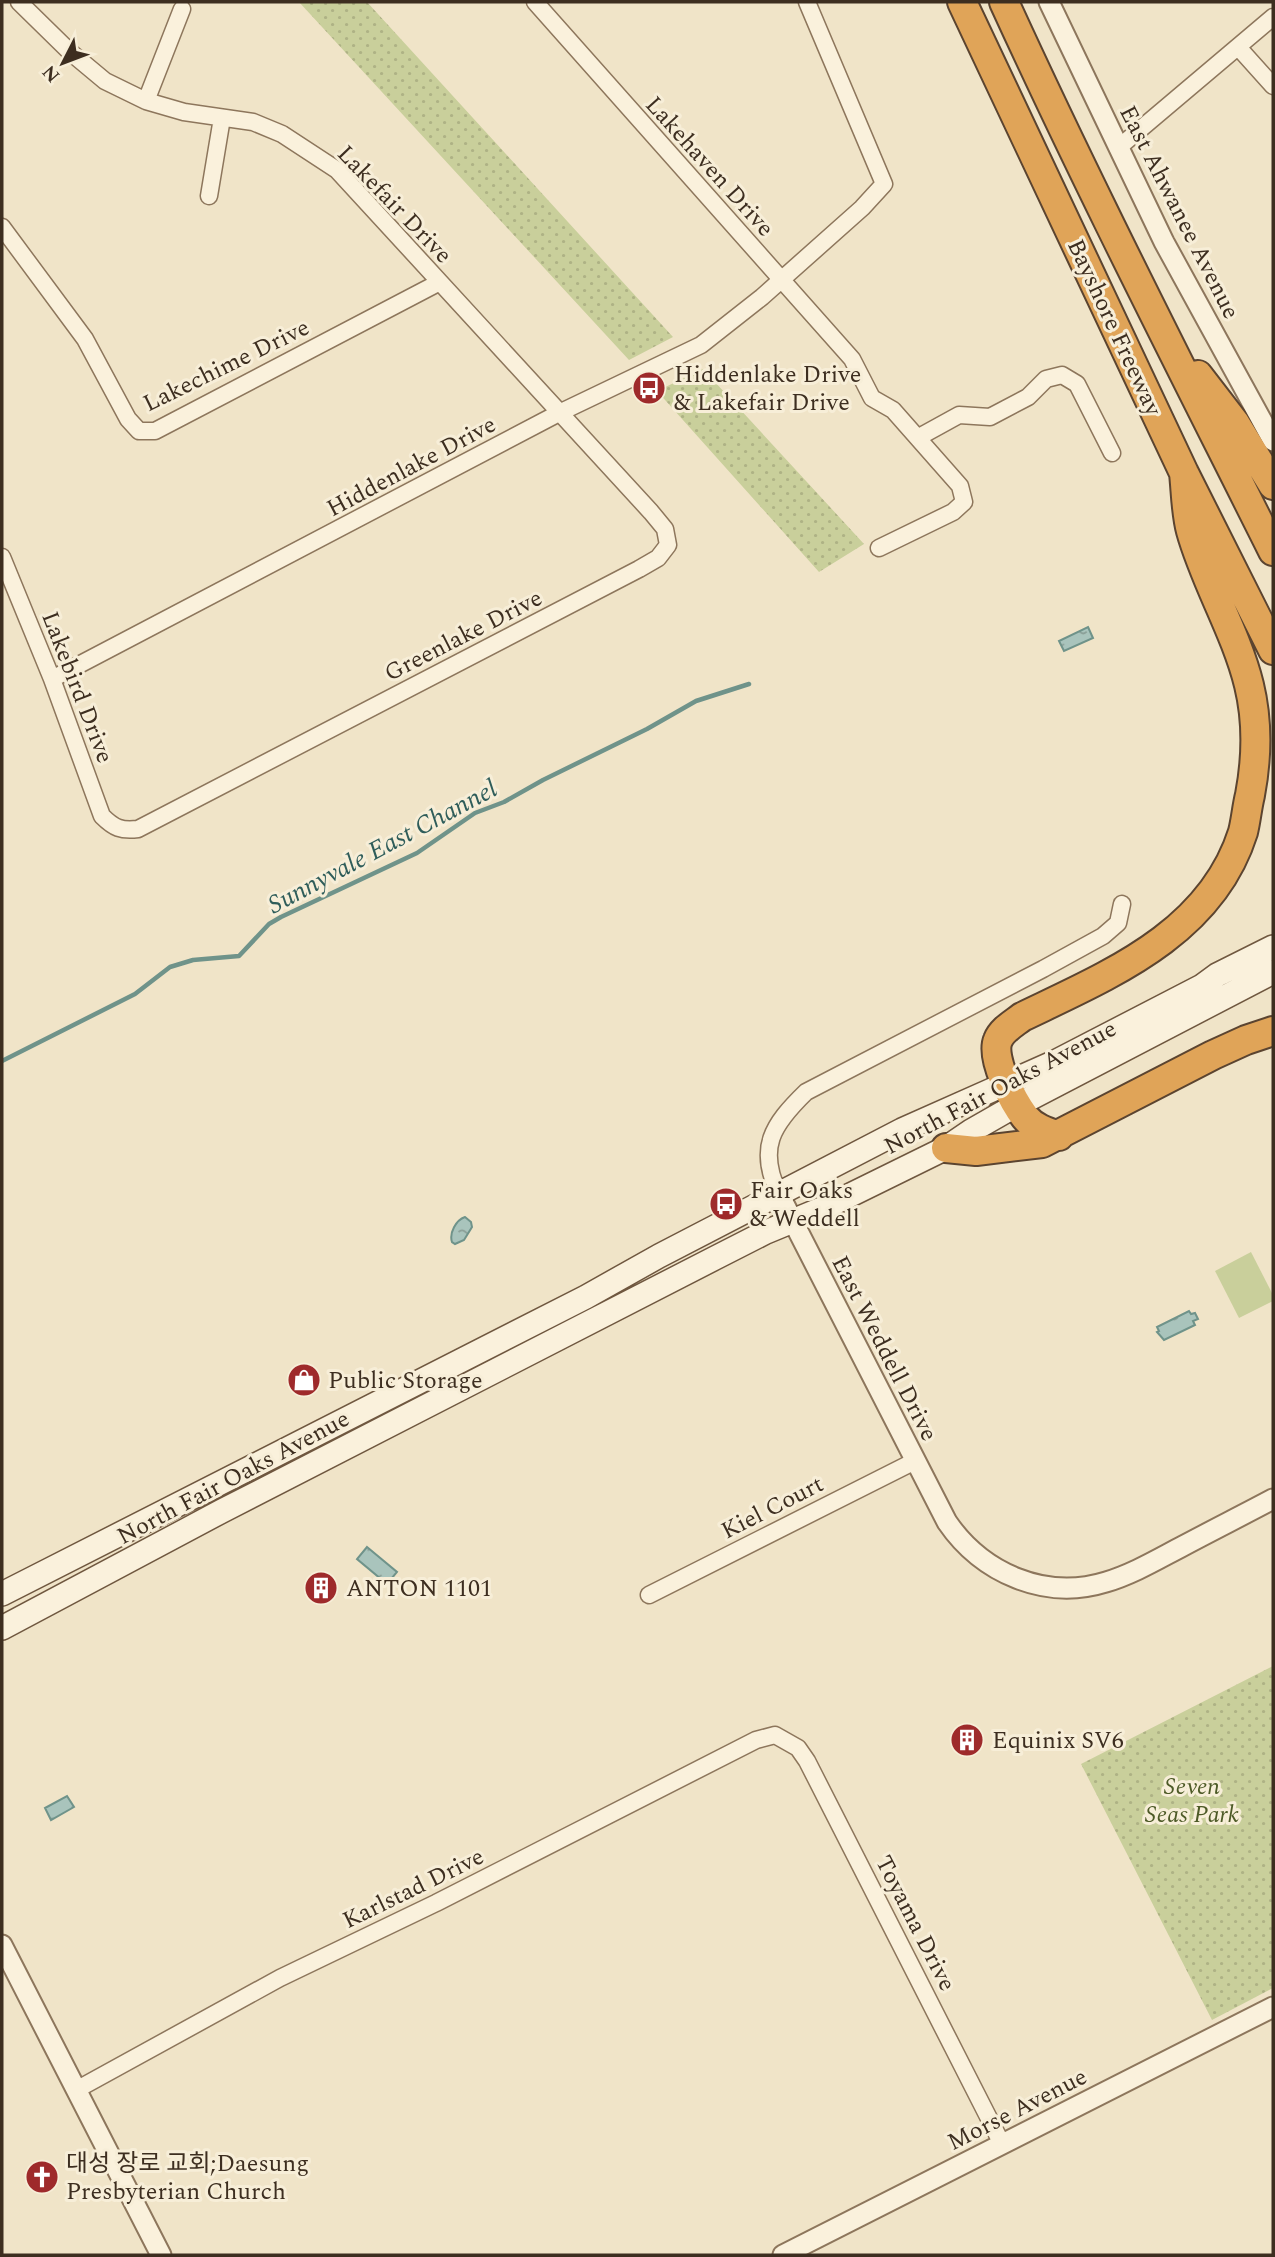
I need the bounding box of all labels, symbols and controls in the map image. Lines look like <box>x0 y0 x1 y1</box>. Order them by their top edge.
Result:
north arrow <box>28 28 98 98</box>
text: N <box>36 58 67 89</box>
street label: Lakehaven Drive <box>636 88 782 245</box>
street label: East Ahwanee Avenue <box>1110 99 1249 326</box>
street label: Lakefair Drive <box>328 137 460 272</box>
street label: Bayshore Freeway <box>1057 233 1171 423</box>
street label: Lakechime Drive <box>137 310 316 422</box>
place label: Hiddenlake Drive & Lakefair Drive <box>674 357 861 421</box>
bus stop icon: Hiddenlake Drive & Lakefair Drive <box>630 369 668 407</box>
street label: Hiddenlake Drive <box>320 407 503 527</box>
street label: Greenlake Drive <box>378 581 549 691</box>
street label: Lakebird Drive <box>32 606 123 768</box>
water label: Sunnyvale East Channel <box>260 769 505 925</box>
street label: North Fair Oaks Avenue <box>878 1011 1123 1164</box>
place label: Fair Oaks & Weddell <box>750 1173 860 1237</box>
bus stop icon: Fair Oaks & Weddell <box>707 1185 745 1223</box>
street label: East Weddell Drive <box>822 1249 946 1448</box>
shop icon: Public Storage <box>285 1361 323 1399</box>
place label: Public Storage <box>328 1363 483 1399</box>
street label: North Fair Oaks Avenue <box>111 1401 356 1554</box>
street label: Kiel Court <box>715 1467 830 1549</box>
building icon: ANTON 1101 <box>302 1569 340 1607</box>
place label: ANTON 1101 <box>346 1571 492 1607</box>
building icon: Equinix SV6 <box>948 1721 986 1759</box>
place label: Equinix SV6 <box>992 1723 1124 1759</box>
park label: Seven Seas Park <box>1145 1769 1239 1833</box>
street label: Karlstad Drive <box>336 1839 490 1939</box>
street label: Toyama Drive <box>865 1849 965 1998</box>
street label: Morse Avenue <box>941 2059 1094 2161</box>
place label: 대성 장로 교회;Daesung Presbyterian Church <box>66 2146 309 2210</box>
church icon: 대성 장로 교회;Daesung Presbyterian Church <box>23 2158 61 2196</box>

